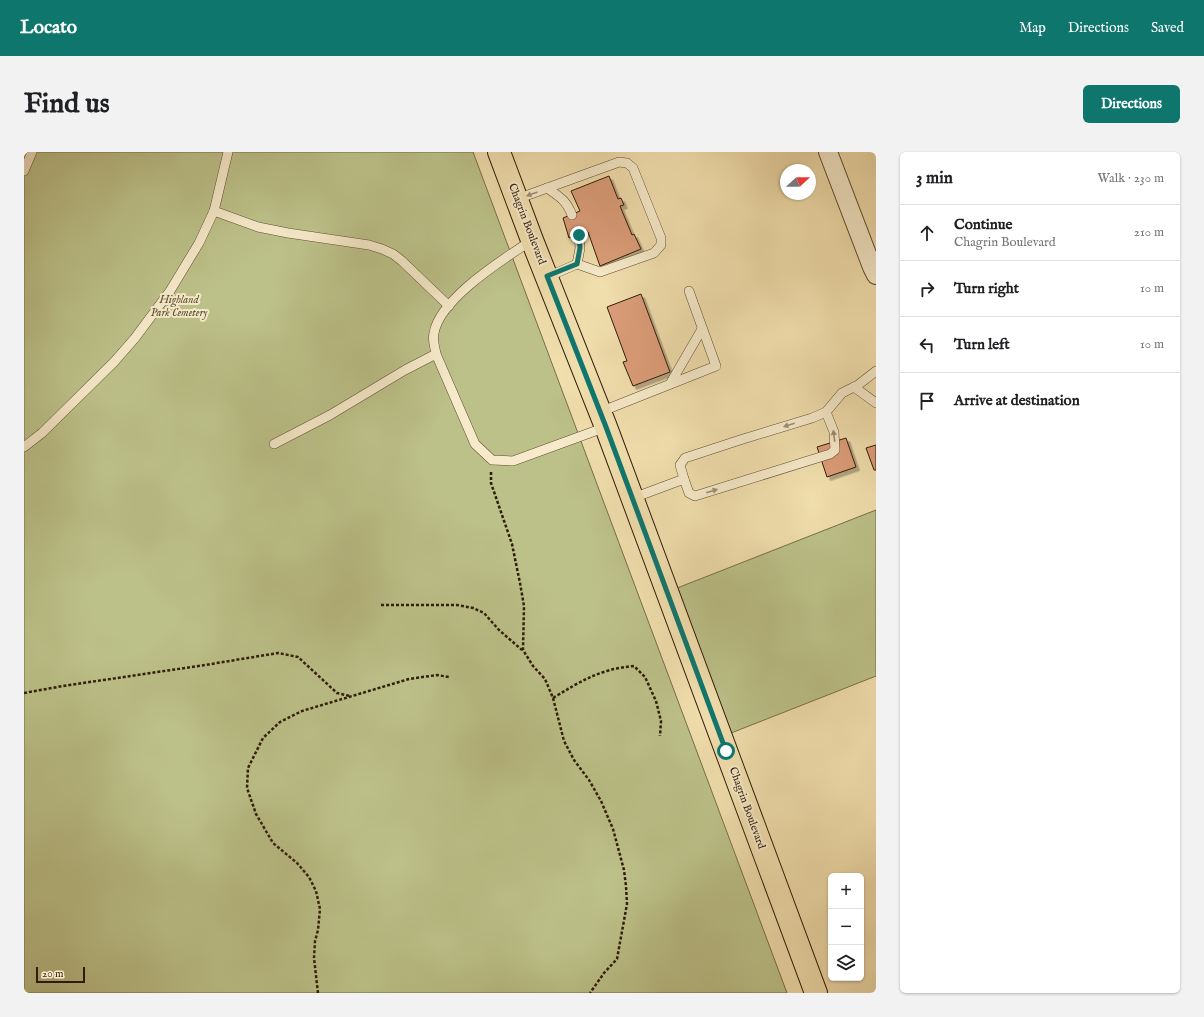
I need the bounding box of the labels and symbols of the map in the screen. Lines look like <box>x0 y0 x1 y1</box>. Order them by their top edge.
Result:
north arrow <box>780 164 816 200</box>
street label: Chagrin Boulevard <box>505 181 549 267</box>
one-way arrow <box>525 191 537 197</box>
route end <box>570 226 588 244</box>
park label: Highland Park Cemetery <box>151 293 208 320</box>
one-way arrow <box>783 422 795 428</box>
one-way arrow <box>831 430 837 442</box>
one-way arrow <box>706 488 718 494</box>
route start <box>717 742 735 760</box>
street label: Chagrin Boulevard <box>726 765 768 851</box>
scale bar <box>36 965 85 984</box>

